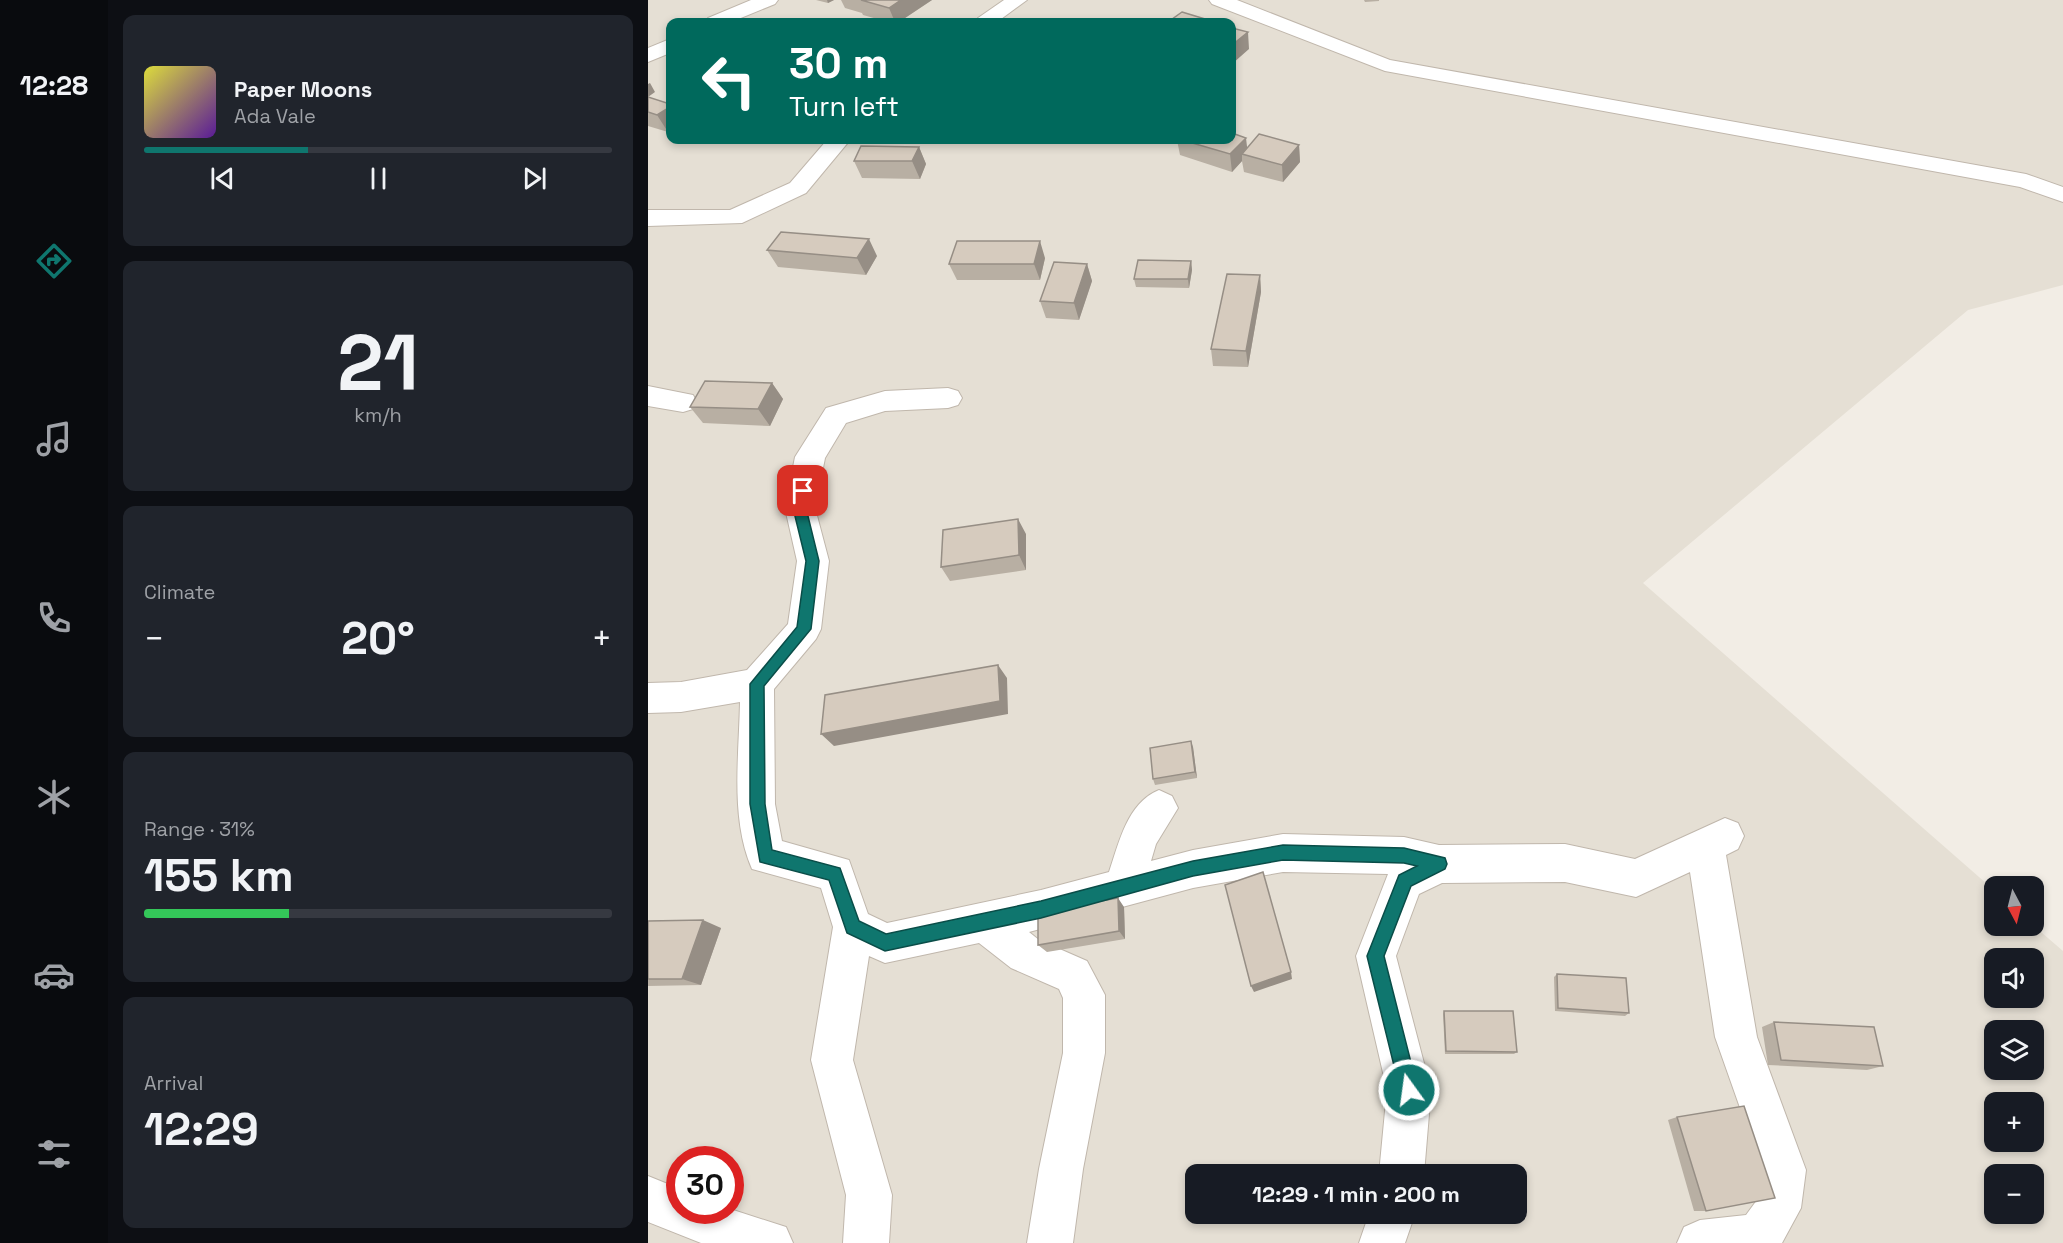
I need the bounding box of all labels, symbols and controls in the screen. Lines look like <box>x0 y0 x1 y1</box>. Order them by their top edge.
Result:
text: 30 m <box>789 37 888 90</box>
icon: left <box>690 42 768 120</box>
text: 12:28 <box>20 68 88 103</box>
text: Paper Moons <box>234 75 372 103</box>
text: Turn left <box>789 89 899 124</box>
text: Ada Vale <box>234 103 316 129</box>
icon: previous <box>206 162 239 195</box>
icon: pause <box>362 162 395 195</box>
icon: next <box>518 162 551 195</box>
icon: directions <box>33 240 75 282</box>
text: 21 <box>337 313 419 413</box>
text: km/h <box>354 402 402 428</box>
icon: music <box>33 418 75 460</box>
pin <box>777 465 828 516</box>
icon: arrive <box>786 474 819 507</box>
text: Climate <box>144 579 215 605</box>
icon: phone <box>33 597 75 639</box>
text: 20° <box>341 610 415 667</box>
text: − <box>144 618 164 660</box>
text: + <box>592 618 612 660</box>
icon: climate <box>33 776 75 818</box>
text: Range · 31% <box>144 816 255 842</box>
text: 155 km <box>144 847 294 904</box>
north arrow <box>1984 876 2044 936</box>
map controls <box>1984 876 2044 1224</box>
button: sound <box>1984 948 2044 1008</box>
icon: car <box>33 954 75 996</box>
button: layers <box>1984 1020 2044 1080</box>
position arrow <box>1377 1058 1441 1122</box>
text: Arrival <box>144 1070 203 1096</box>
button: + <box>1984 1092 2044 1152</box>
text: 12:29 <box>144 1101 259 1158</box>
icon: filters <box>33 1133 75 1175</box>
speed limit sign: 30 <box>666 1146 744 1224</box>
button: − <box>1984 1164 2044 1224</box>
text: 12:29 · 1 min · 200 m <box>1252 1180 1460 1208</box>

